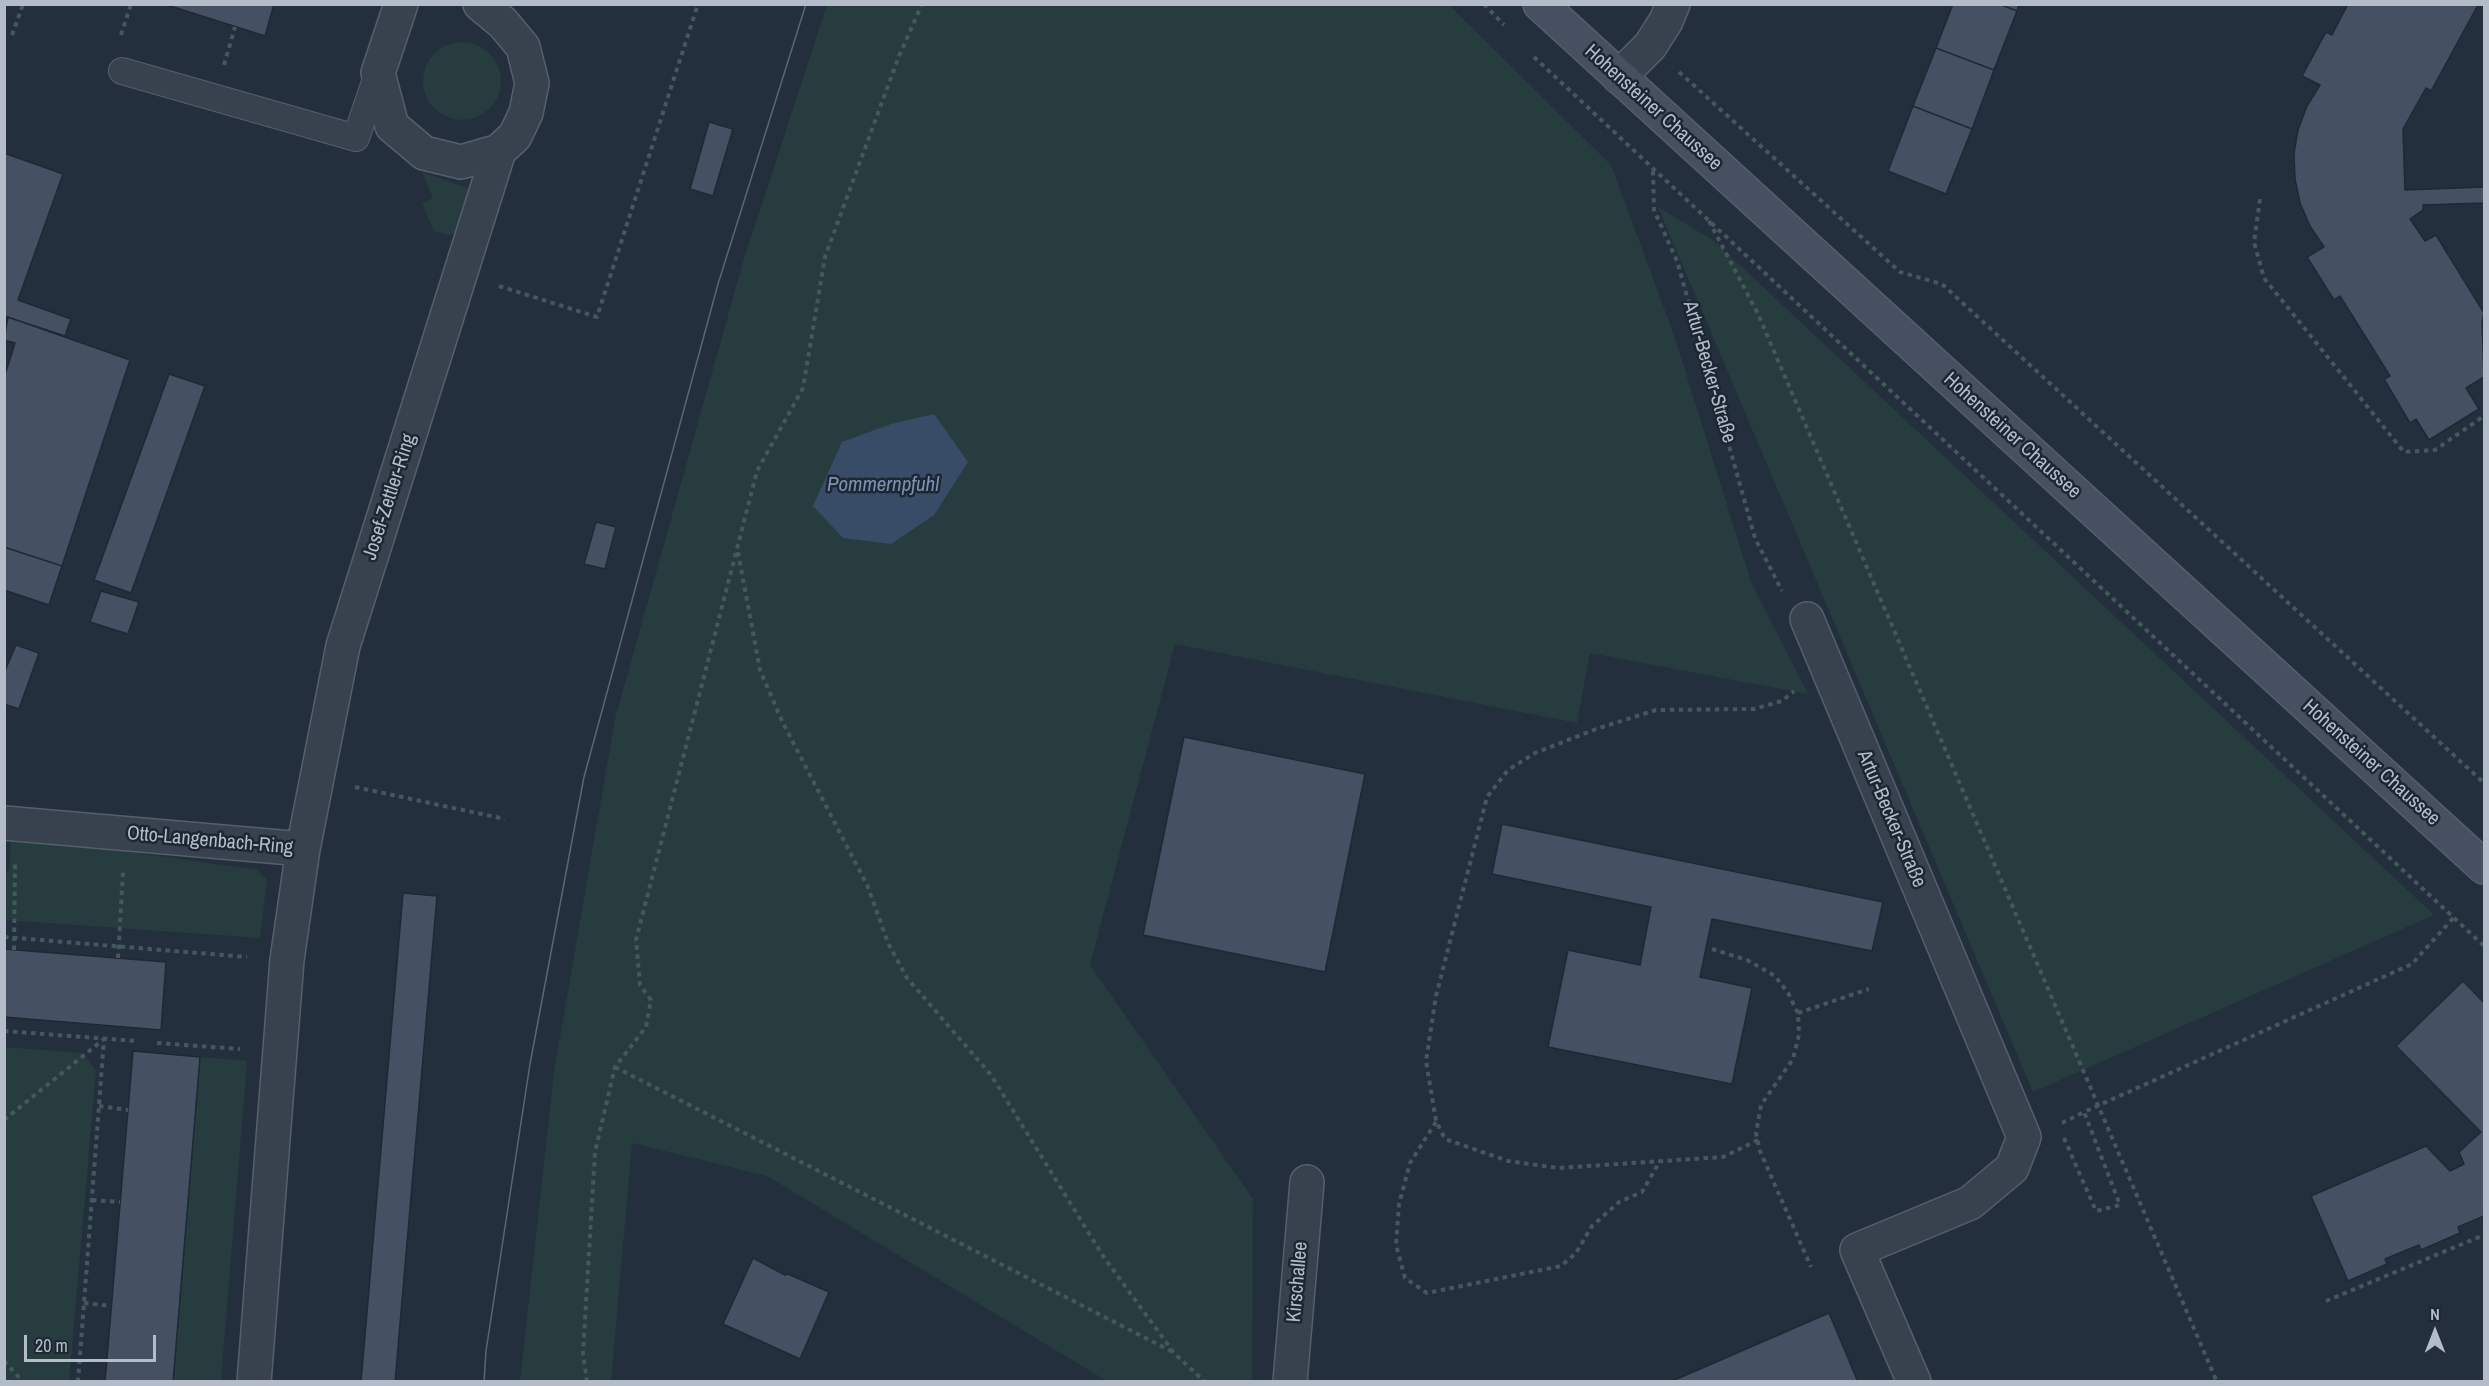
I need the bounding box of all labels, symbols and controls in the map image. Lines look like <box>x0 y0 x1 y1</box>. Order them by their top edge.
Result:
street label: Hohensteiner Chaussee <box>1579 40 1727 176</box>
street label: Artur-Becker-Straße <box>1677 298 1741 446</box>
street label: Hohensteiner Chaussee <box>1938 368 2086 504</box>
street label: Josef-Zettler-Ring <box>358 431 422 563</box>
water label: Pommernpfuhl <box>827 472 939 498</box>
street label: Hohensteiner Chaussee <box>2297 695 2445 831</box>
street label: Artur-Becker-Straße <box>1851 747 1931 891</box>
street label: Otto-Langenbach-Ring <box>126 822 294 860</box>
street label: Kirschallee <box>1283 1241 1313 1323</box>
north arrow <box>2405 1302 2465 1362</box>
text: N <box>2430 1303 2440 1325</box>
scale bar <box>27 1323 159 1361</box>
text: 20 m <box>35 1333 68 1358</box>

